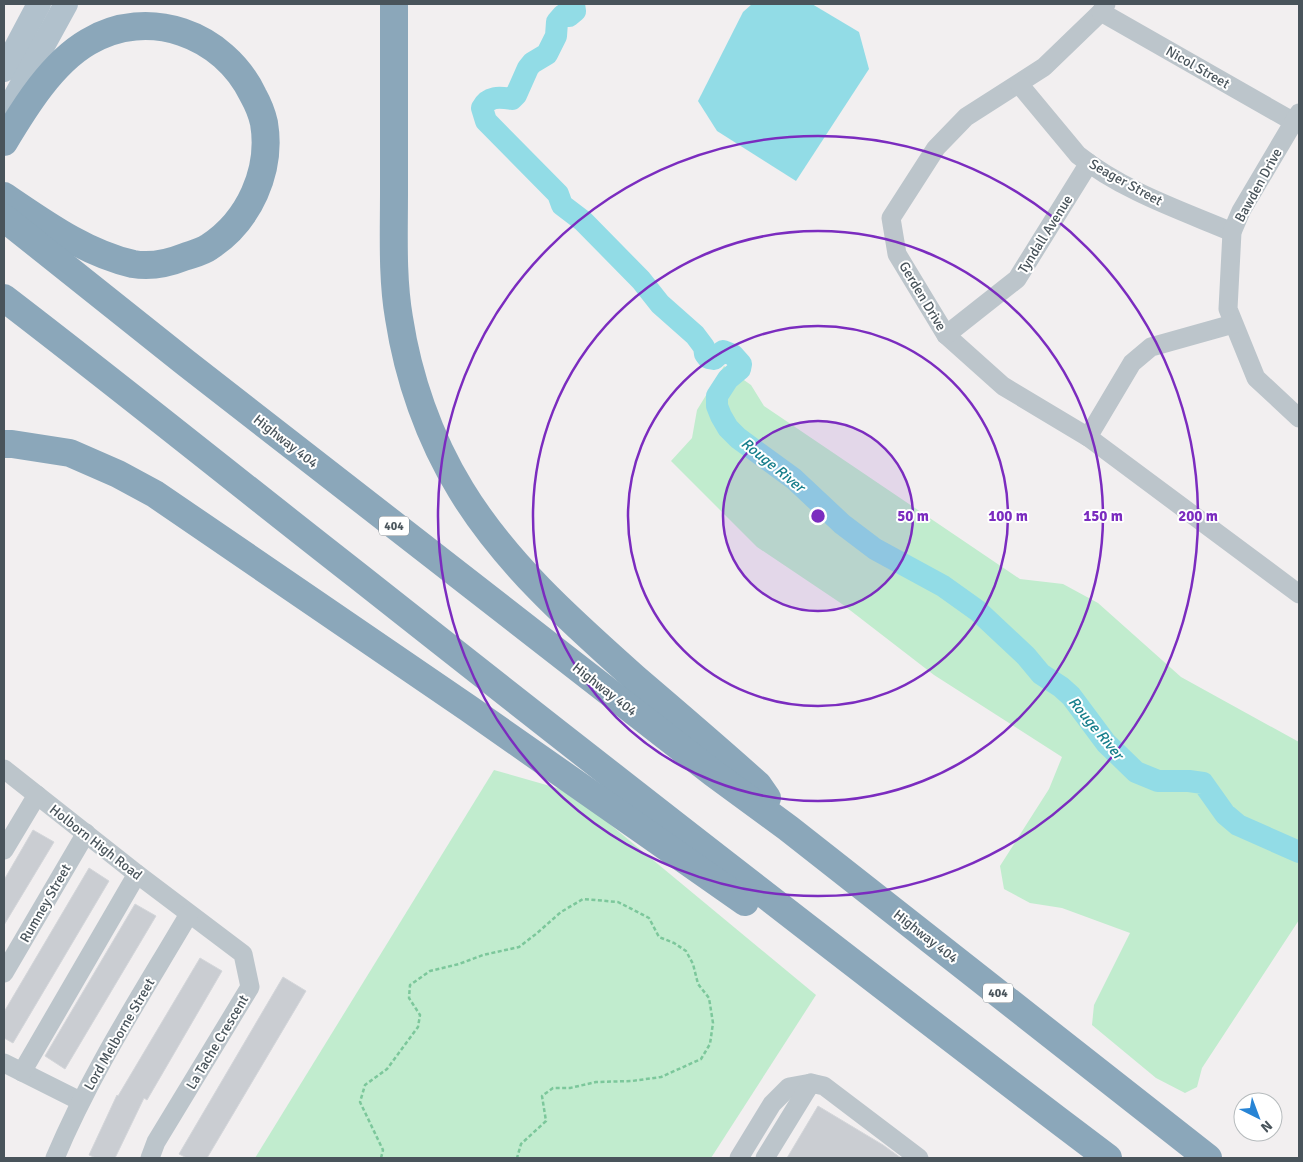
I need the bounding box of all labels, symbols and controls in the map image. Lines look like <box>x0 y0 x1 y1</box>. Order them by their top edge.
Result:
street label: Nicol Street <box>1163 42 1233 93</box>
street label: Bawden Drive <box>1231 145 1286 225</box>
street label: Seager Street <box>1086 155 1165 210</box>
street label: Tyndall Avenue <box>1014 192 1076 277</box>
street label: Gerden Drive <box>895 259 950 334</box>
street label: Highway 404 <box>250 411 322 472</box>
water label: Rouge River <box>738 434 810 498</box>
centre of rings <box>809 507 827 525</box>
text: 50 m <box>897 507 929 525</box>
text: 100 m <box>988 507 1028 525</box>
text: 150 m <box>1083 507 1123 525</box>
text: 200 m <box>1178 507 1218 525</box>
road number: 404 <box>379 516 409 536</box>
street label: Highway 404 <box>569 659 641 720</box>
water label: Rouge River <box>1065 693 1129 765</box>
street label: Holborn High Road <box>46 801 145 884</box>
street label: Rumney Street <box>16 861 75 945</box>
street label: Highway 404 <box>890 906 962 967</box>
street label: Lord Melborne Street <box>81 975 158 1093</box>
road number: 404 <box>983 984 1013 1002</box>
street label: La Tache Crescent <box>183 992 252 1093</box>
north arrow <box>1233 1092 1283 1142</box>
text: N <box>1257 1117 1276 1136</box>

